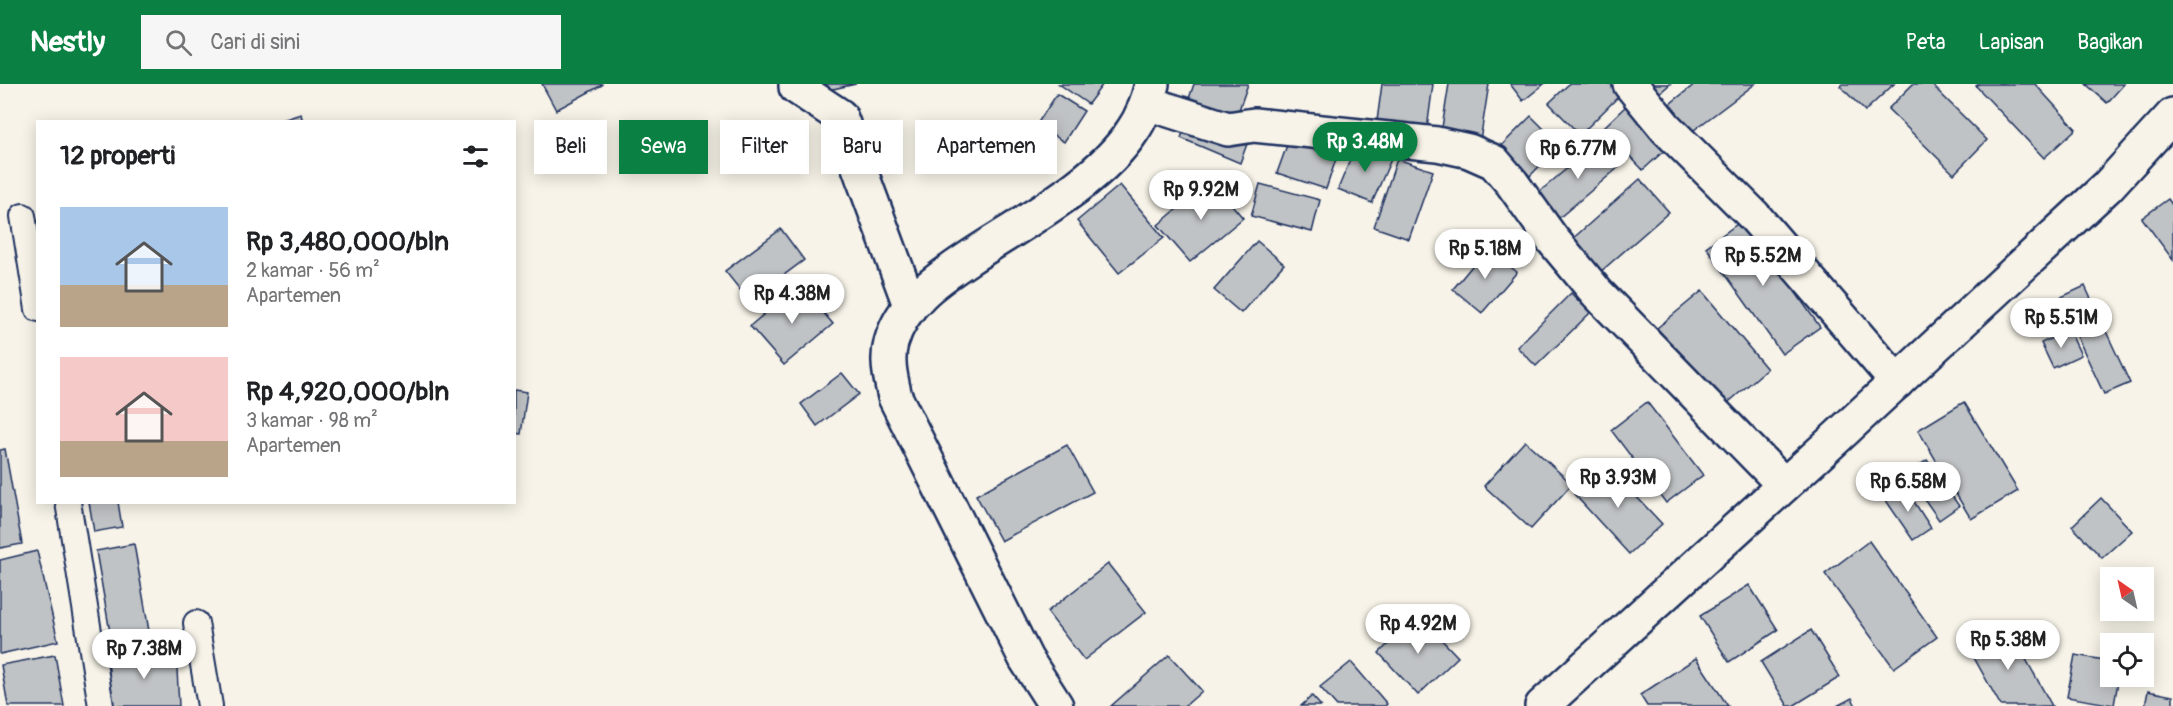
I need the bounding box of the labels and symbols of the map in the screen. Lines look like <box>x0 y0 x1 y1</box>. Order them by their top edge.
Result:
pin: Rp 3.48M <box>1303 122 1427 173</box>
pin: Rp 6.77M <box>1516 129 1640 180</box>
pin: Rp 9.92M <box>1139 170 1263 221</box>
pin: Rp 5.18M <box>1423 229 1547 280</box>
pin: Rp 5.52M <box>1701 236 1825 287</box>
pin: Rp 4.38M <box>730 274 854 325</box>
pin: Rp 5.51M <box>1999 298 2123 349</box>
pin: Rp 3.93M <box>1556 458 1680 509</box>
pin: Rp 6.58M <box>1846 462 1970 513</box>
north arrow <box>2100 567 2154 621</box>
pin: Rp 4.92M <box>1356 604 1480 655</box>
pin: Rp 5.38M <box>1946 620 2070 671</box>
pin: Rp 7.38M <box>82 629 206 680</box>

